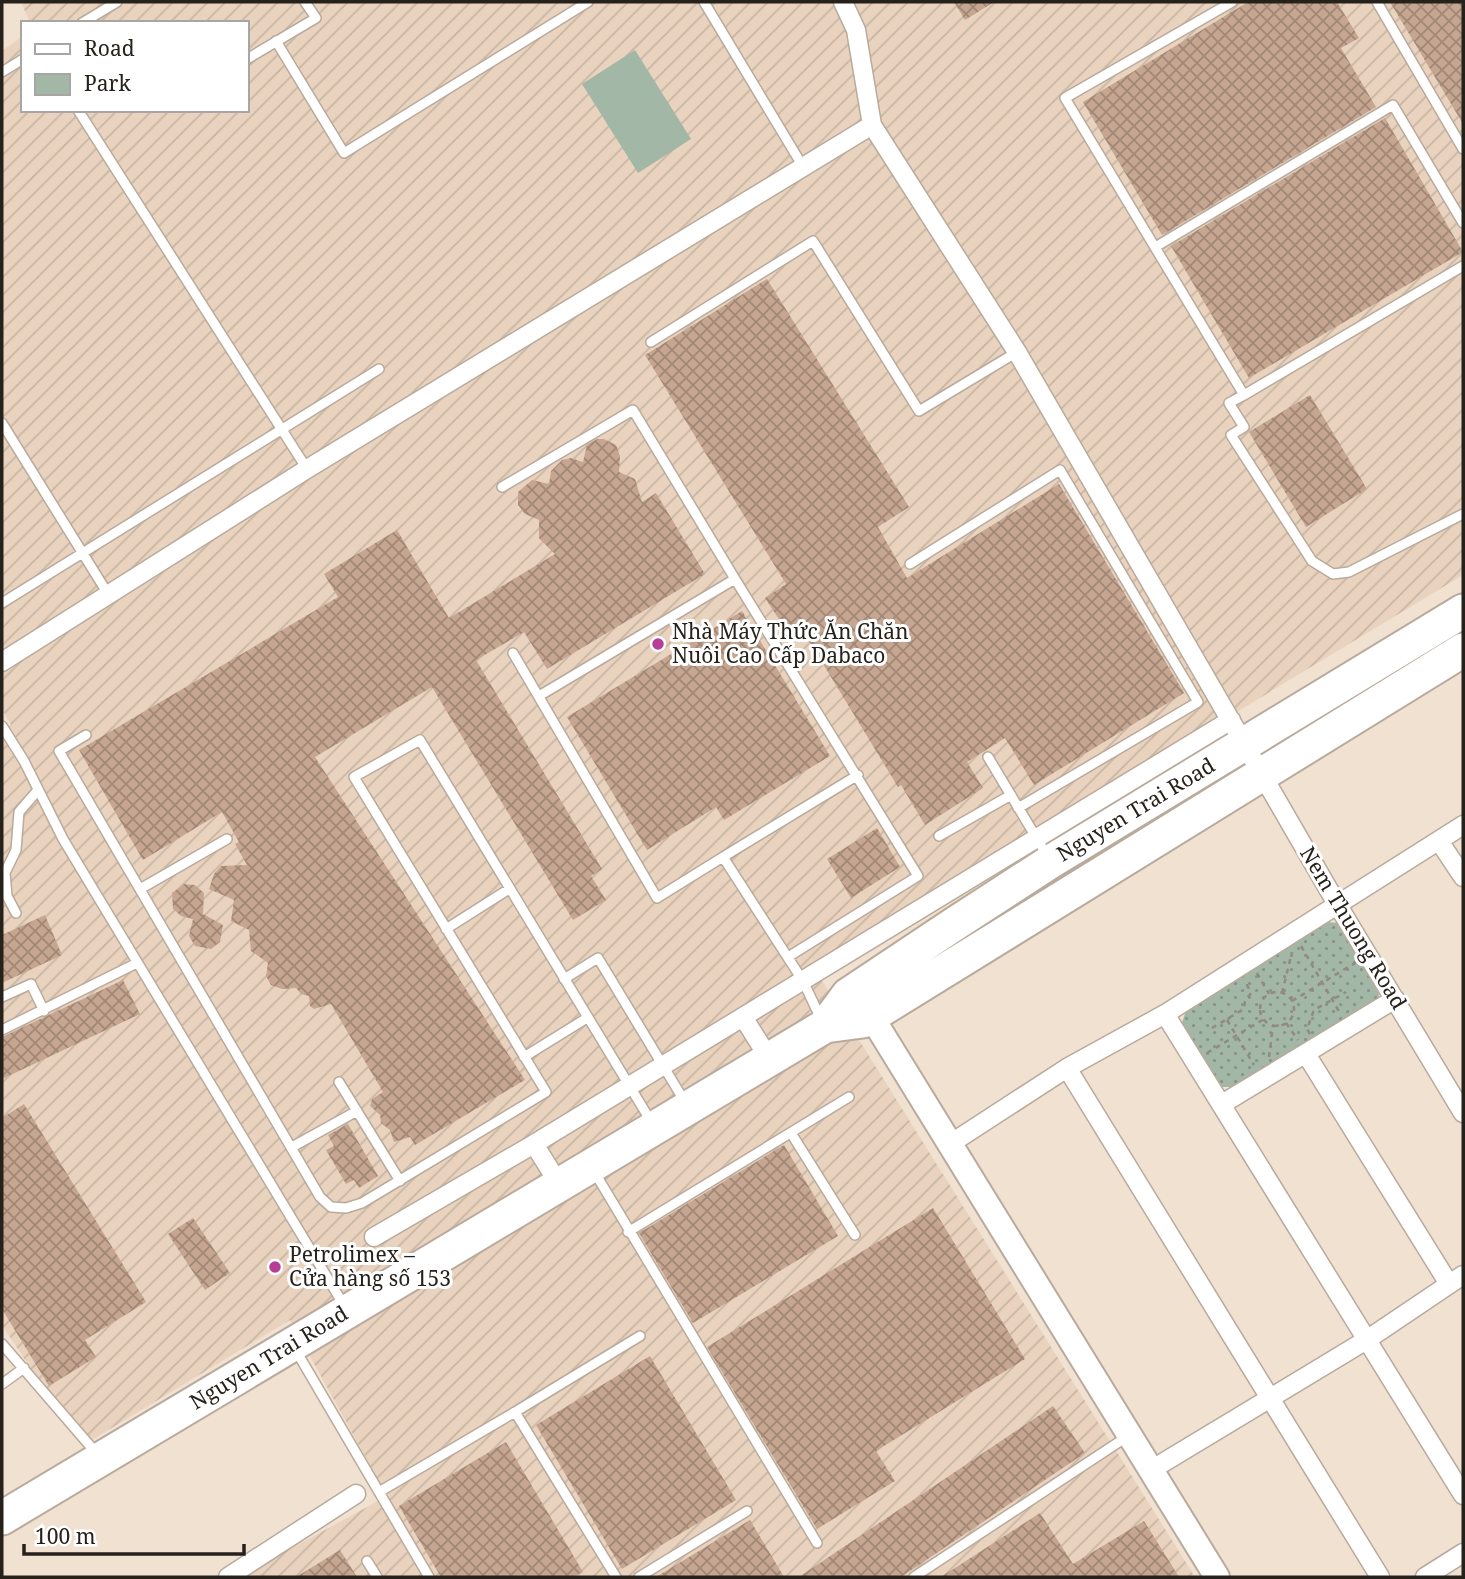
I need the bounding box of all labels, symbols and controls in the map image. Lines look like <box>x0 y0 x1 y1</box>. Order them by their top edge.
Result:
legend <box>21 21 248 112</box>
text: Road <box>84 34 135 62</box>
text: Park <box>84 69 131 97</box>
place label: Nhà Máy Thức Ăn Chăn Nuôi Cao Cấp Dabaco <box>672 617 909 669</box>
marker: Nhà Máy Thức Ăn Chăn Nuôi Cao Cấp Dabaco <box>650 636 666 652</box>
street label: Nguyen Trai Road <box>1051 751 1220 867</box>
street label: Nem Thuong Road <box>1294 841 1414 1014</box>
place label: Petrolimex – Cửa hàng số 153 <box>289 1240 451 1292</box>
marker: Petrolimex – Cửa hàng số 153 <box>267 1259 283 1275</box>
street label: Nguyen Trai Road <box>184 1299 353 1415</box>
scale bar <box>24 1512 245 1556</box>
text: 100 m <box>35 1522 96 1550</box>

